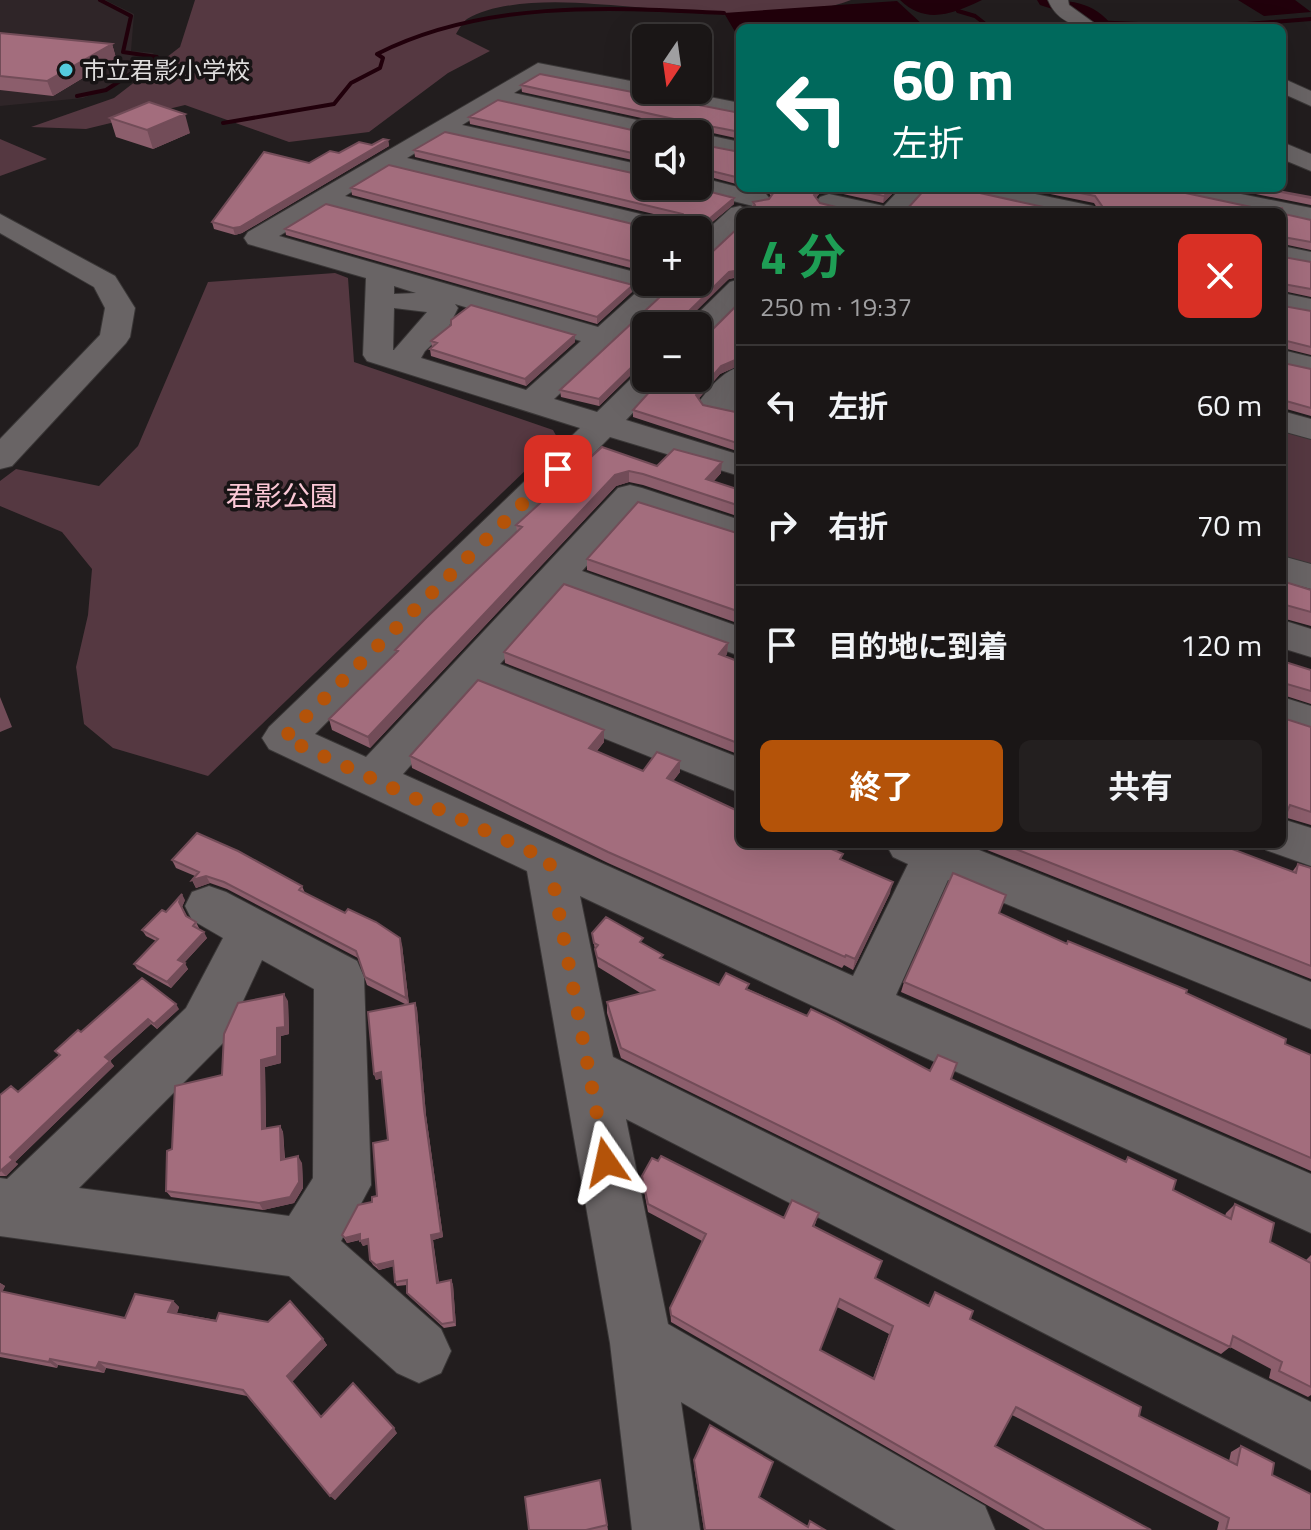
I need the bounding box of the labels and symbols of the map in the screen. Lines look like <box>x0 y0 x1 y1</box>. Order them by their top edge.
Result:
north arrow <box>632 24 712 104</box>
place label: 市立君影小学校 <box>82 52 250 88</box>
marker: 市立君影小学校 <box>57 61 75 79</box>
pin <box>524 435 592 503</box>
park label: 君影公園 <box>226 474 338 517</box>
position arrow <box>564 1120 648 1204</box>

